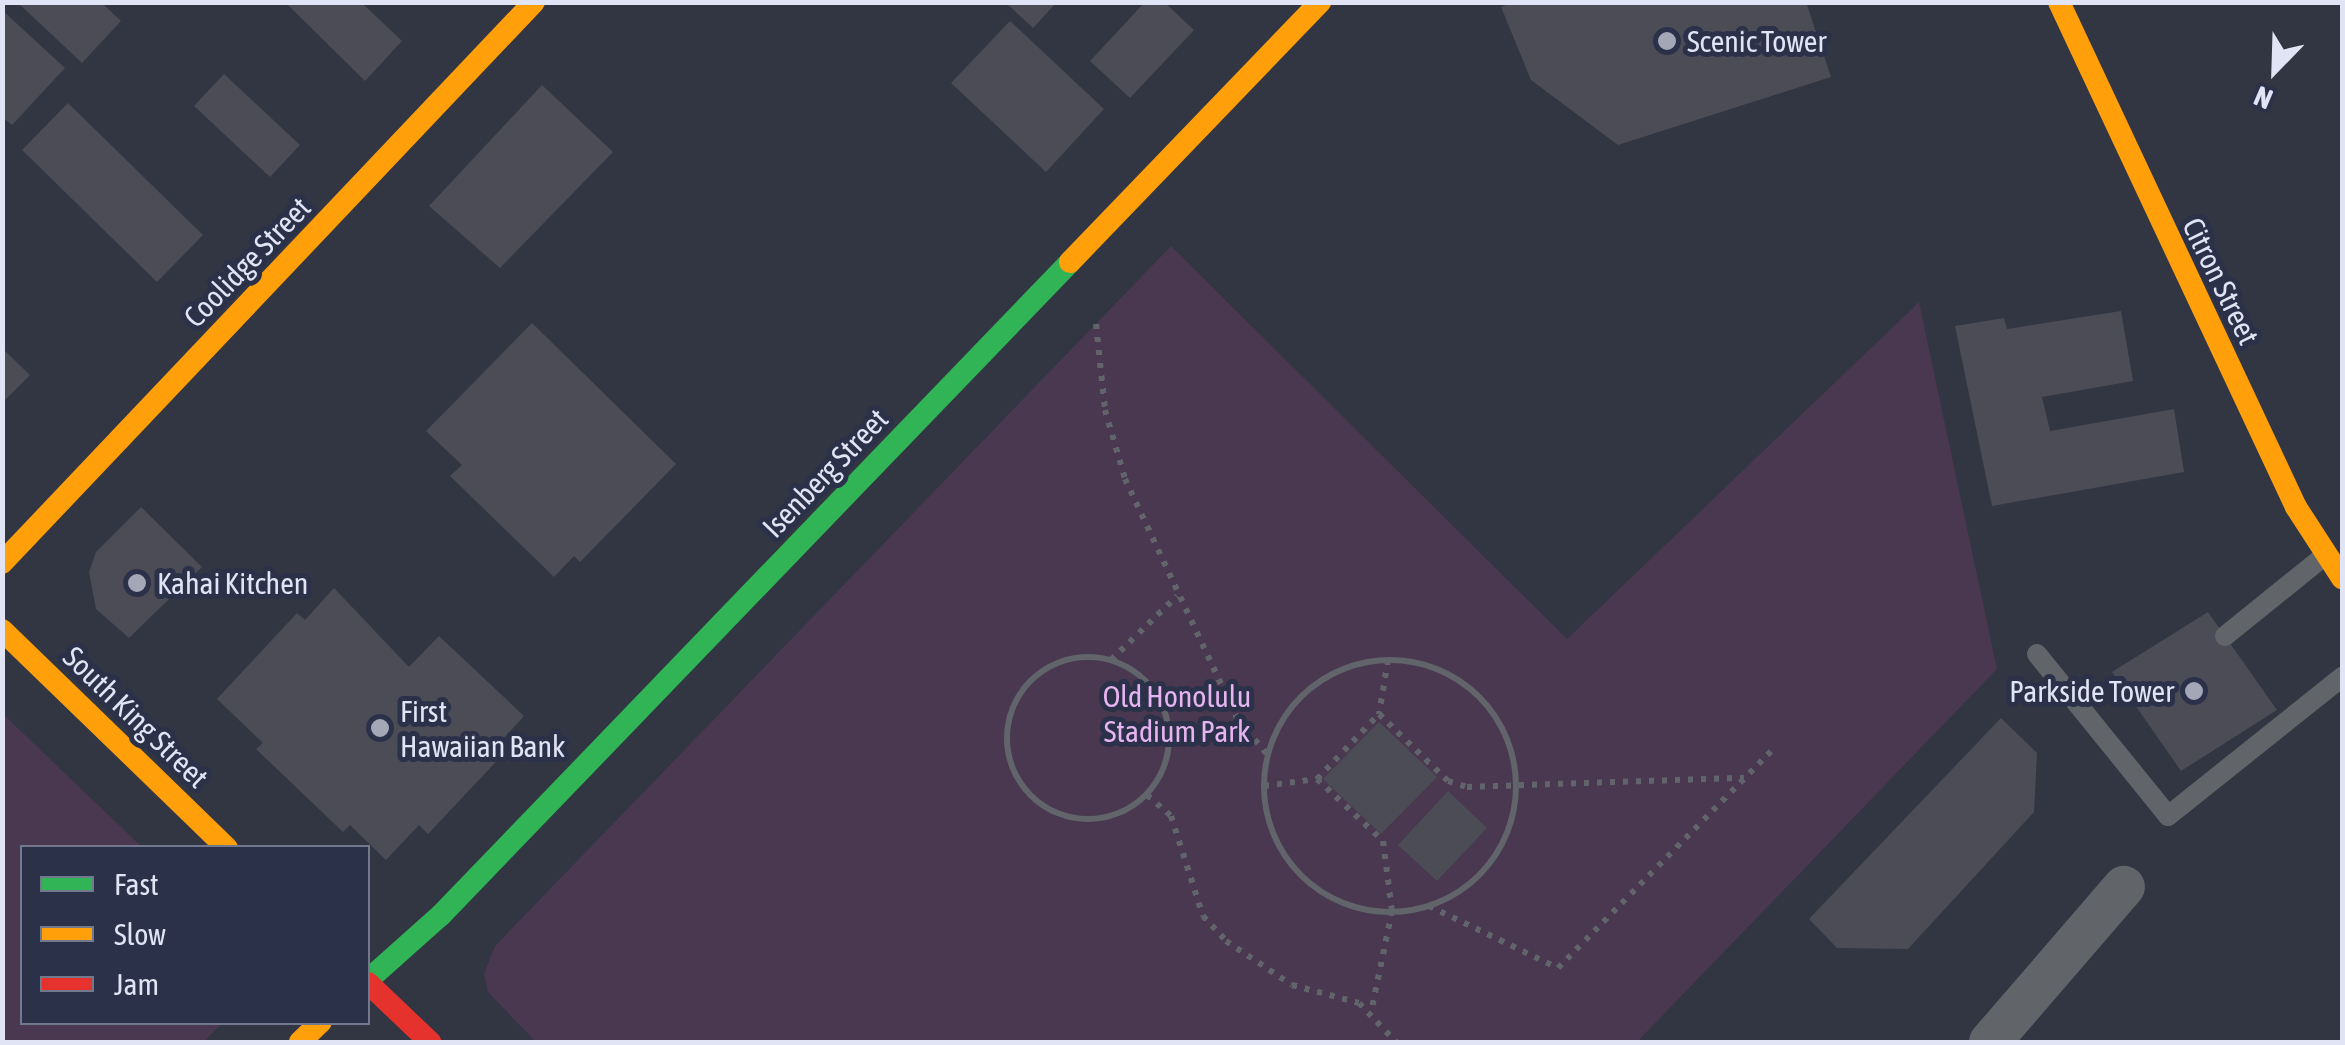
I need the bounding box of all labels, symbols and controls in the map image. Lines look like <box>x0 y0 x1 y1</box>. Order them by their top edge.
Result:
north arrow <box>2225 20 2325 120</box>
place label: Scenic Tower <box>1687 23 1826 59</box>
marker: Scenic Tower <box>1656 30 1678 52</box>
text: N <box>2249 80 2277 116</box>
street label: Coolidge Street <box>176 190 318 334</box>
street label: Citron Street <box>2175 212 2267 350</box>
street label: Isenberg Street <box>755 401 895 545</box>
place label: Kahai Kitchen <box>157 565 308 601</box>
marker: Kahai Kitchen <box>126 572 148 594</box>
street label: South King Street <box>56 639 216 795</box>
place label: Parkside Tower <box>2009 673 2174 709</box>
park label: Old Honolulu Stadium Park <box>1103 678 1251 748</box>
marker: Parkside Tower <box>2183 680 2205 702</box>
place label: First Hawaiian Bank <box>400 693 565 764</box>
marker: First Hawaiian Bank <box>369 717 391 739</box>
legend <box>20 845 370 1025</box>
text: Fast <box>114 867 159 901</box>
text: Slow <box>114 917 166 951</box>
text: Jam <box>114 967 159 1001</box>

